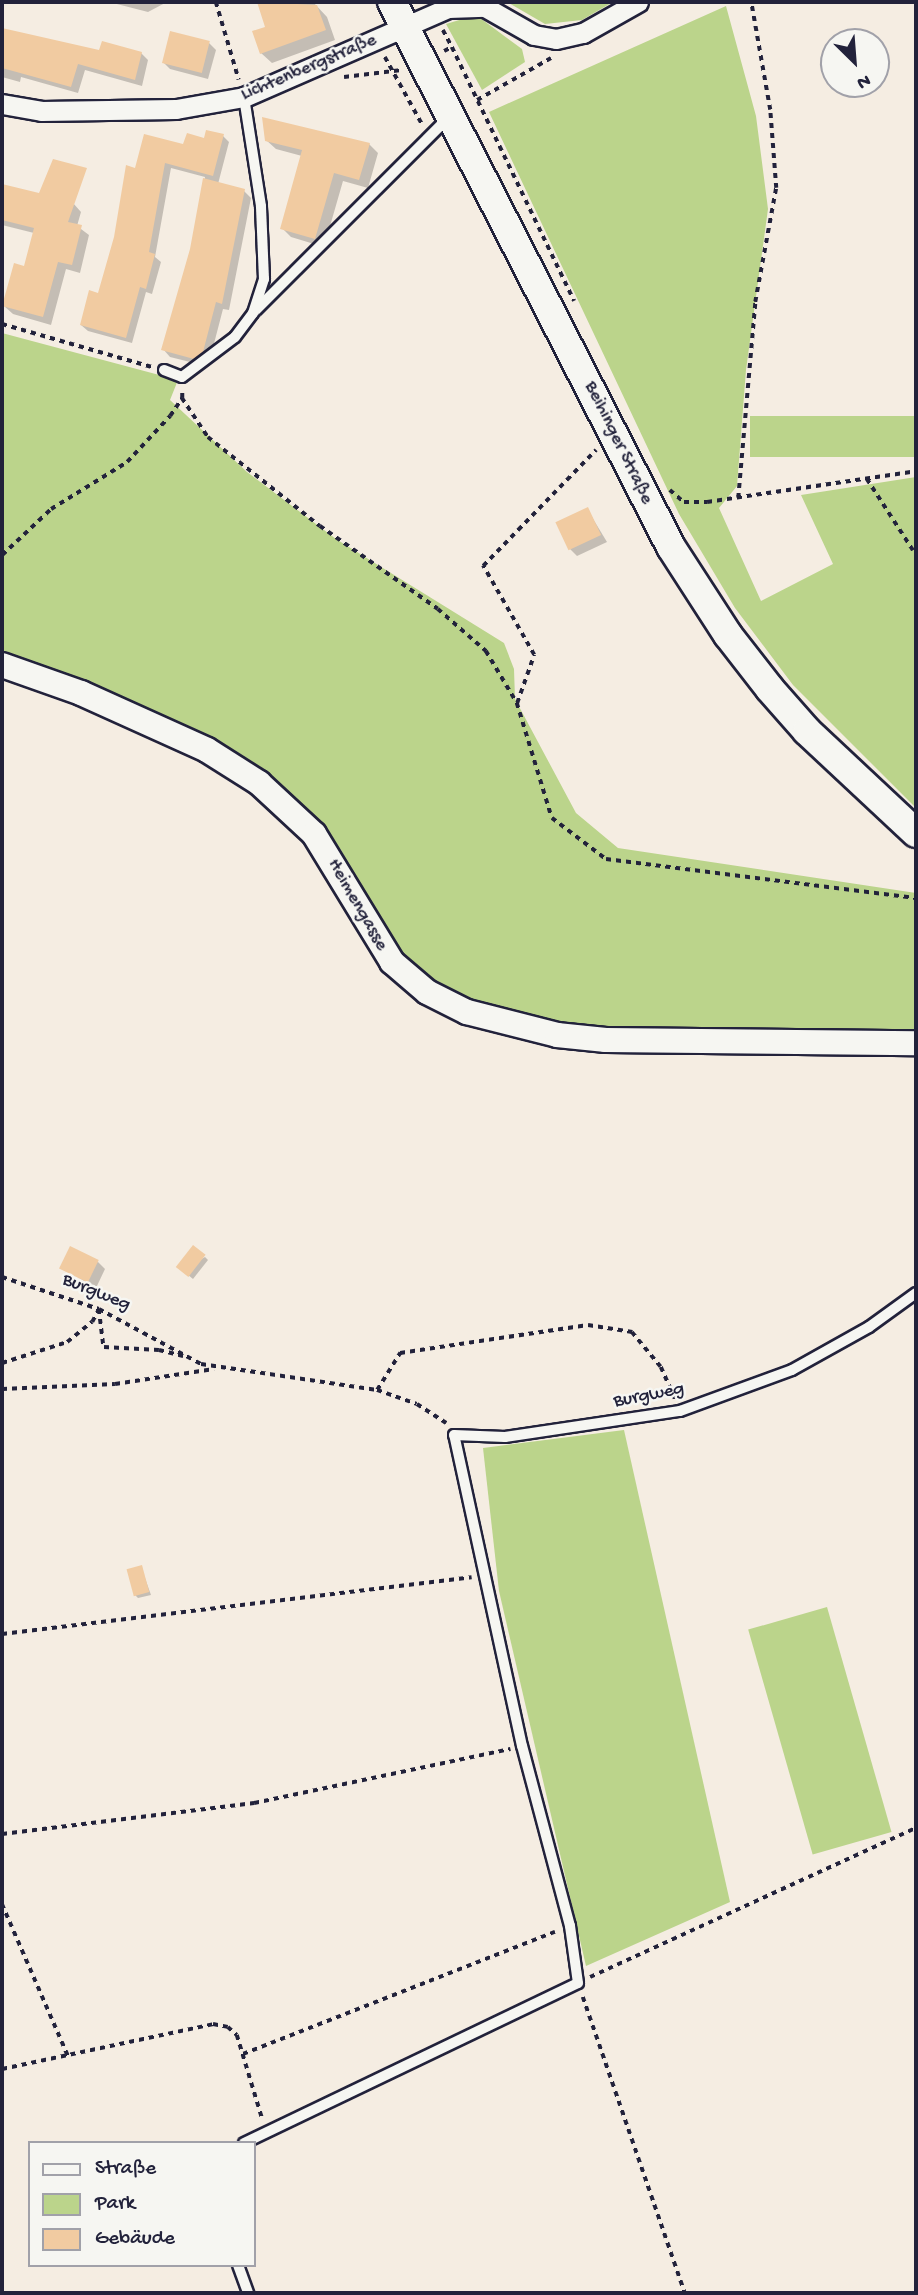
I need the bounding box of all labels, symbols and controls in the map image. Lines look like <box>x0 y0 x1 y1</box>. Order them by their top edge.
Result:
north arrow <box>820 28 890 98</box>
street label: Lichtenbergstraße <box>238 29 380 107</box>
text: N <box>853 68 874 94</box>
street label: Beihinger Straße <box>578 378 658 508</box>
street label: Heimengasse <box>322 855 392 955</box>
street label: Burgweg <box>59 1269 133 1317</box>
street label: Burgweg <box>612 1378 686 1414</box>
legend <box>28 2141 256 2267</box>
text: Straße <box>95 2157 156 2182</box>
text: Park <box>95 2192 135 2217</box>
text: Gebäude <box>95 2227 175 2252</box>

